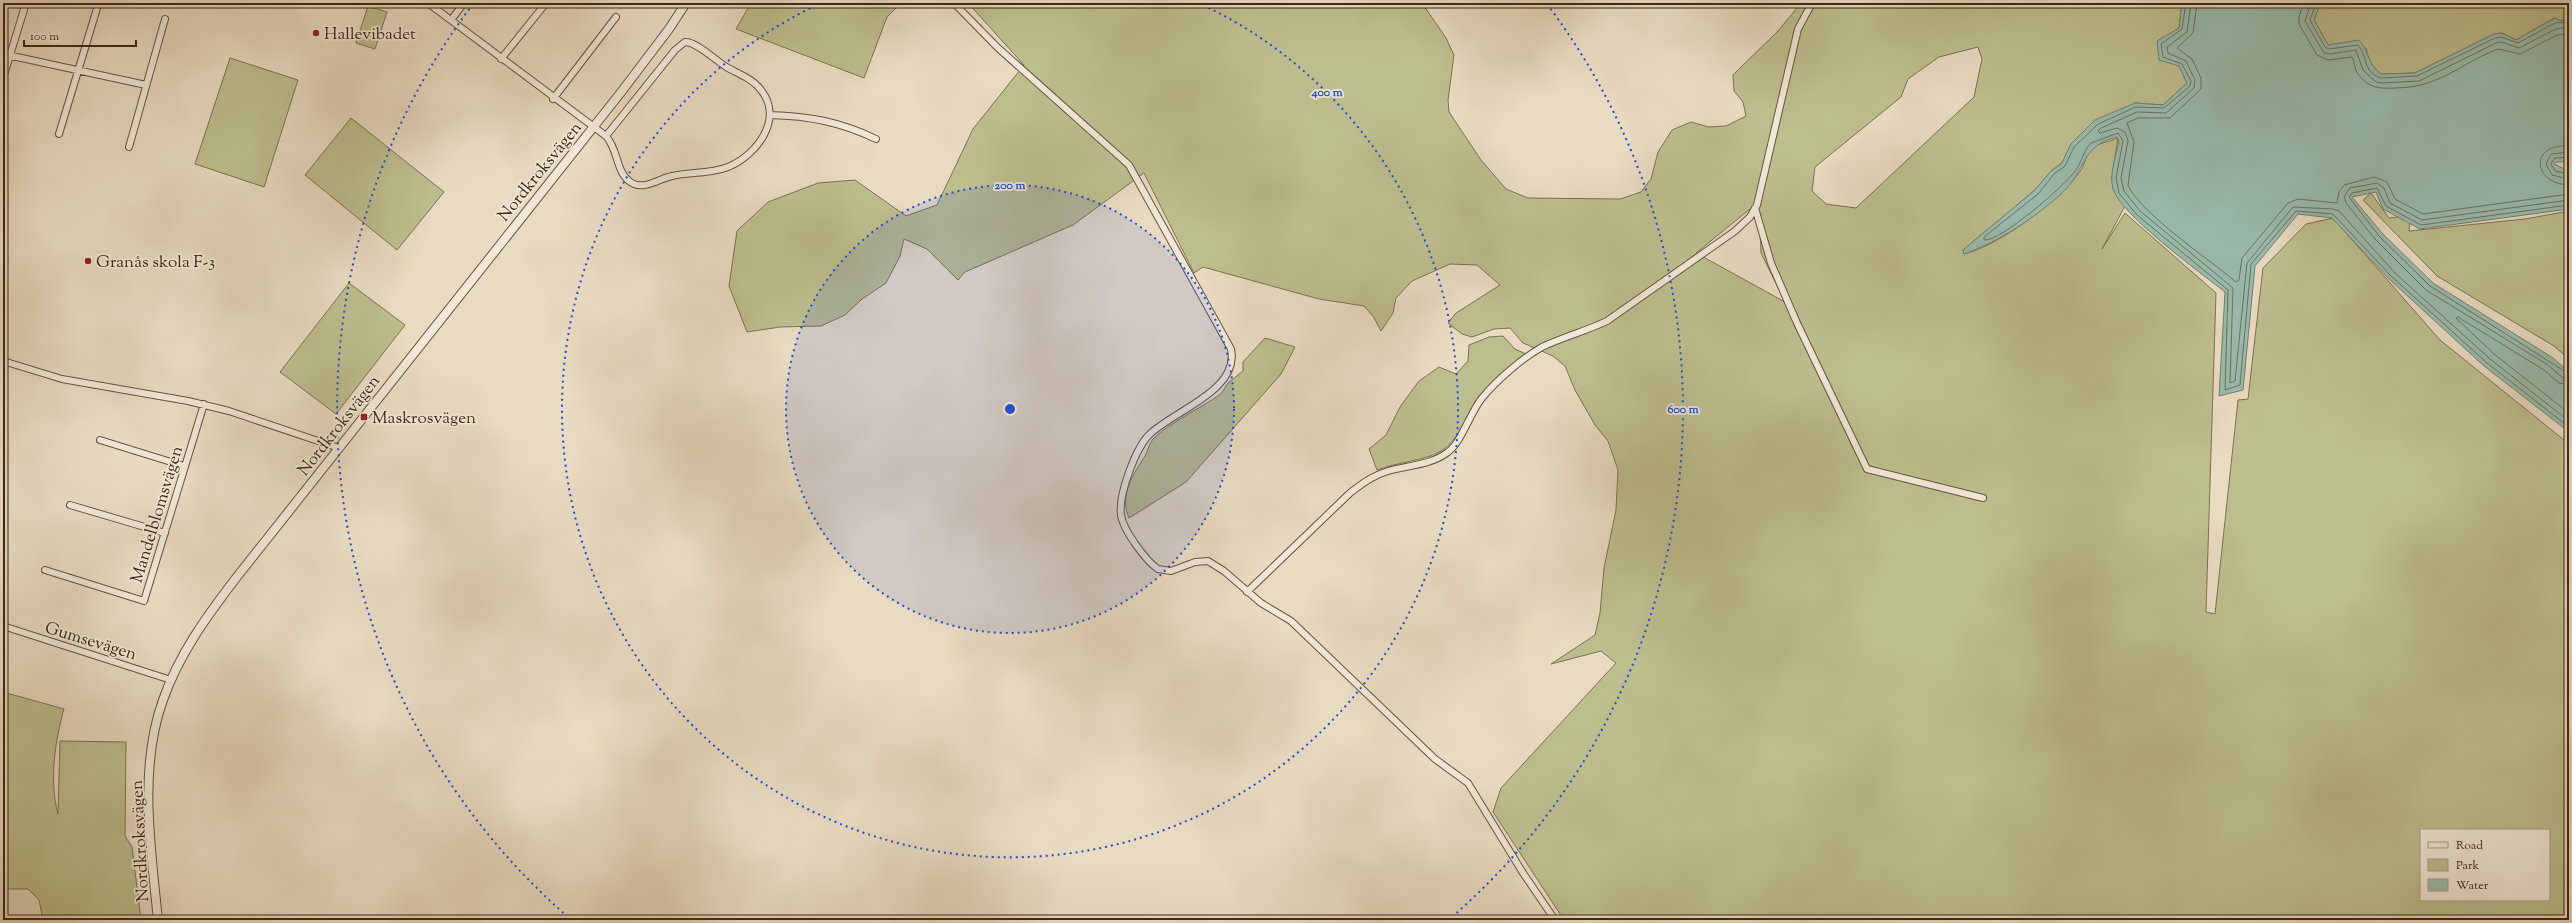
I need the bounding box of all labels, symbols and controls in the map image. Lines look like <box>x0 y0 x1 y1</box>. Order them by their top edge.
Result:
scale bar <box>24 22 136 48</box>
place label: Hallevibadet <box>324 23 416 47</box>
text: 100 m <box>30 28 59 46</box>
marker: Hallevibadet <box>311 28 321 38</box>
text: 400 m <box>1310 84 1343 102</box>
street label: Nordkroksvägen <box>493 117 588 227</box>
text: 200 m <box>995 177 1025 195</box>
place label: Granås skola F-3 <box>96 251 215 275</box>
marker: Granås skola F-3 <box>83 256 93 266</box>
street label: Nordkroksvägen <box>293 371 387 482</box>
text: 600 m <box>1667 401 1699 419</box>
centre of rings <box>1003 402 1017 416</box>
place label: Maskrosvägen <box>372 407 476 431</box>
marker: Maskrosvägen <box>359 412 369 422</box>
street label: Mandelblomsvägen <box>126 443 190 586</box>
street label: Gumsevägen <box>42 617 139 667</box>
street label: Nordkroksvägen <box>126 779 156 902</box>
legend <box>2420 829 2550 901</box>
text: Road <box>2456 837 2483 855</box>
text: Park <box>2456 857 2479 875</box>
text: Water <box>2456 877 2489 895</box>

